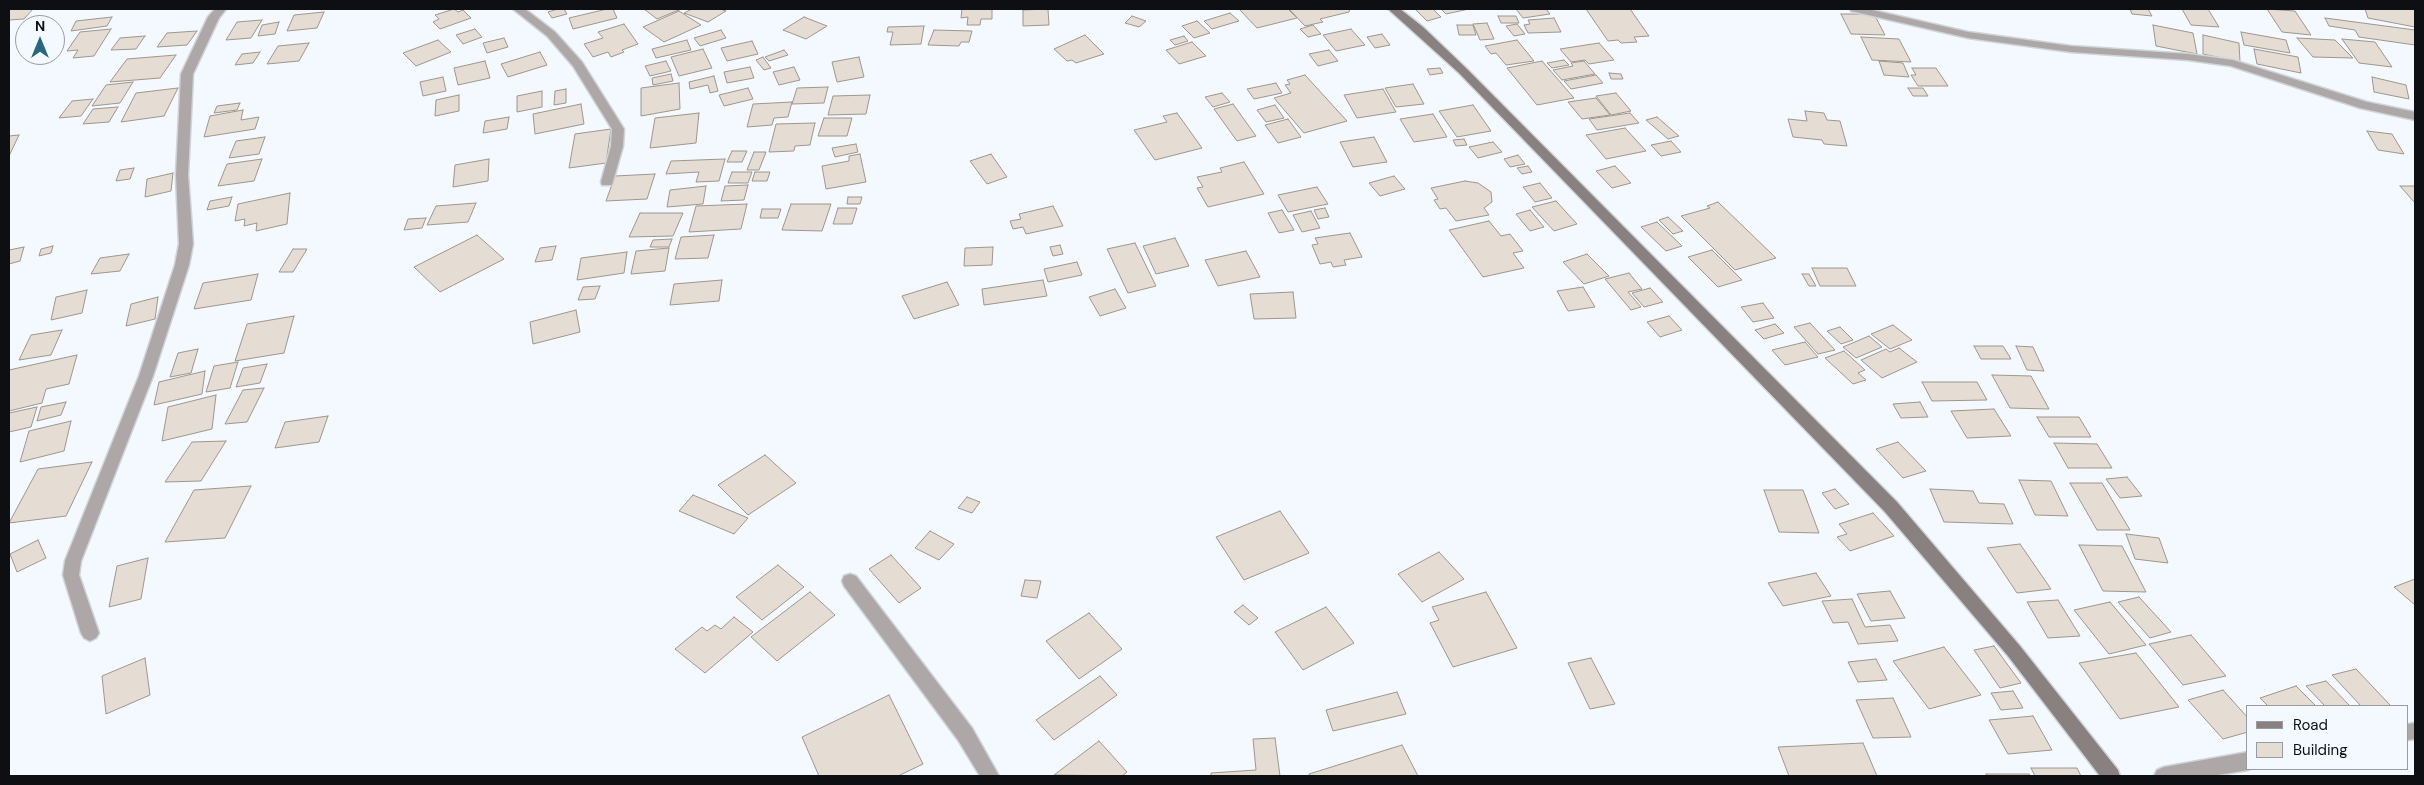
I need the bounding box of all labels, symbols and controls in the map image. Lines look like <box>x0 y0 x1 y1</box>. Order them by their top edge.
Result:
north arrow <box>15 15 65 65</box>
text: N <box>35 17 45 35</box>
legend <box>2246 705 2409 770</box>
text: Road <box>2293 715 2328 735</box>
text: Building <box>2293 740 2348 760</box>

